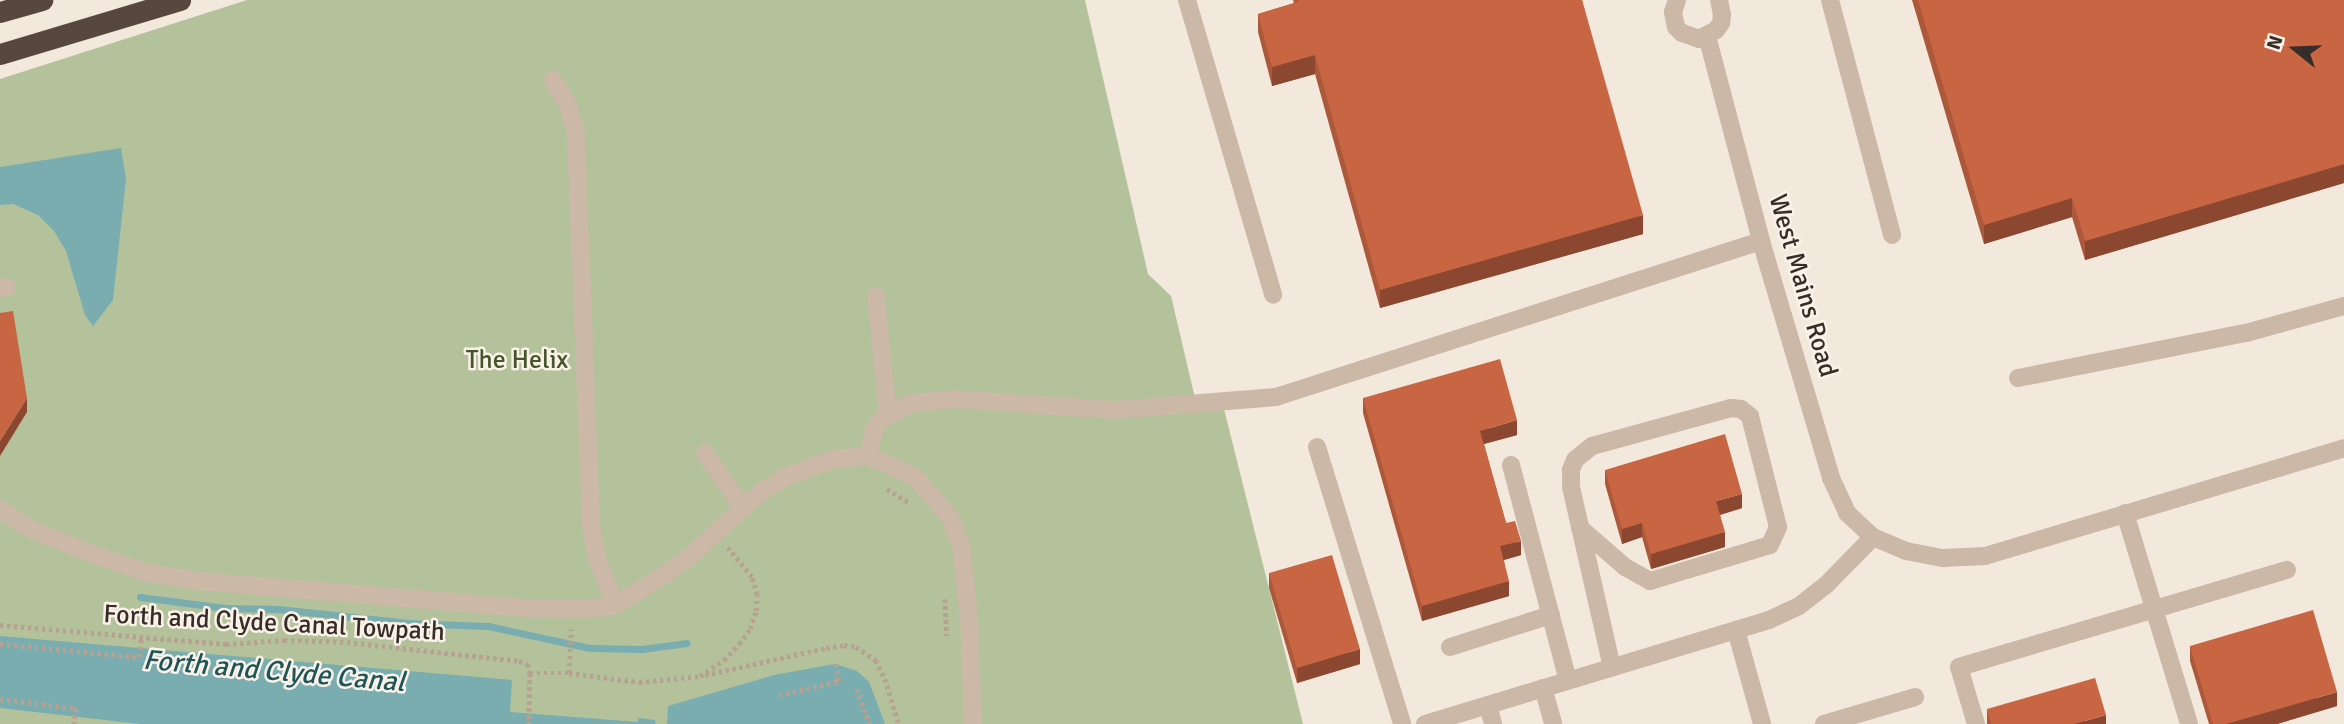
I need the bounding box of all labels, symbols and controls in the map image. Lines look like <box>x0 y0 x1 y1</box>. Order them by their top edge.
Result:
north arrow <box>2260 14 2330 84</box>
text: N <box>2262 33 2288 53</box>
street label: West Mains Road <box>1761 191 1843 381</box>
park label: The Helix <box>466 345 568 377</box>
street label: Forth and Clyde Canal Towpath <box>103 599 445 649</box>
water label: Forth and Clyde Canal <box>142 643 406 699</box>

